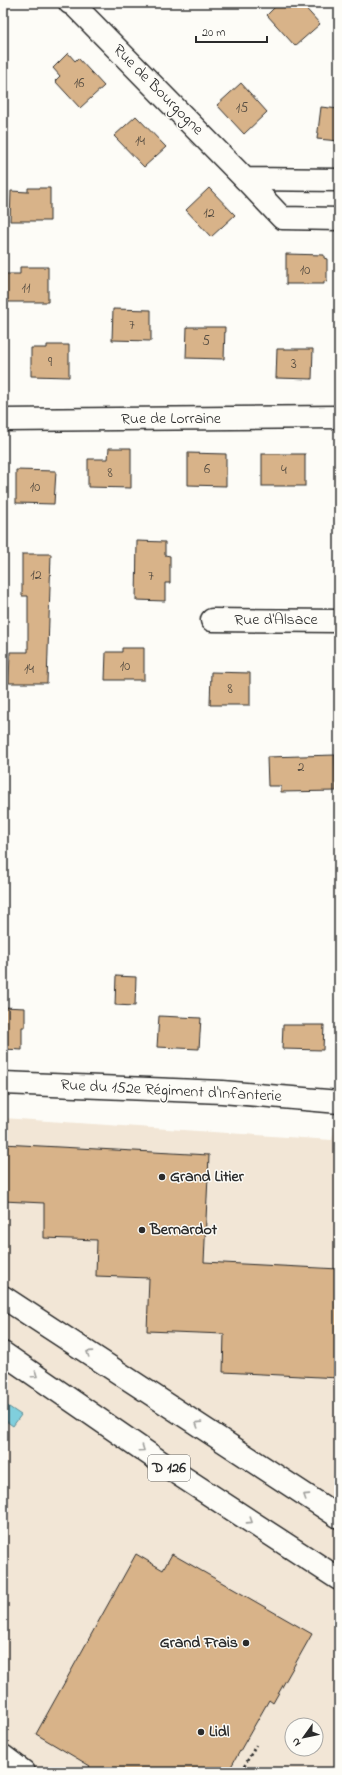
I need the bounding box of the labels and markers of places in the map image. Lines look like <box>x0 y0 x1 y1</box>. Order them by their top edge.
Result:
place label: Grand Litier <box>170 1165 245 1189</box>
marker: Grand Litier <box>157 1172 167 1182</box>
place label: Bernardot <box>149 1218 218 1242</box>
marker: Bernardot <box>137 1225 147 1235</box>
place label: Grand Frais <box>160 1631 238 1655</box>
marker: Grand Frais <box>241 1638 251 1648</box>
place label: Lidl <box>209 1720 230 1744</box>
marker: Lidl <box>196 1727 206 1737</box>

